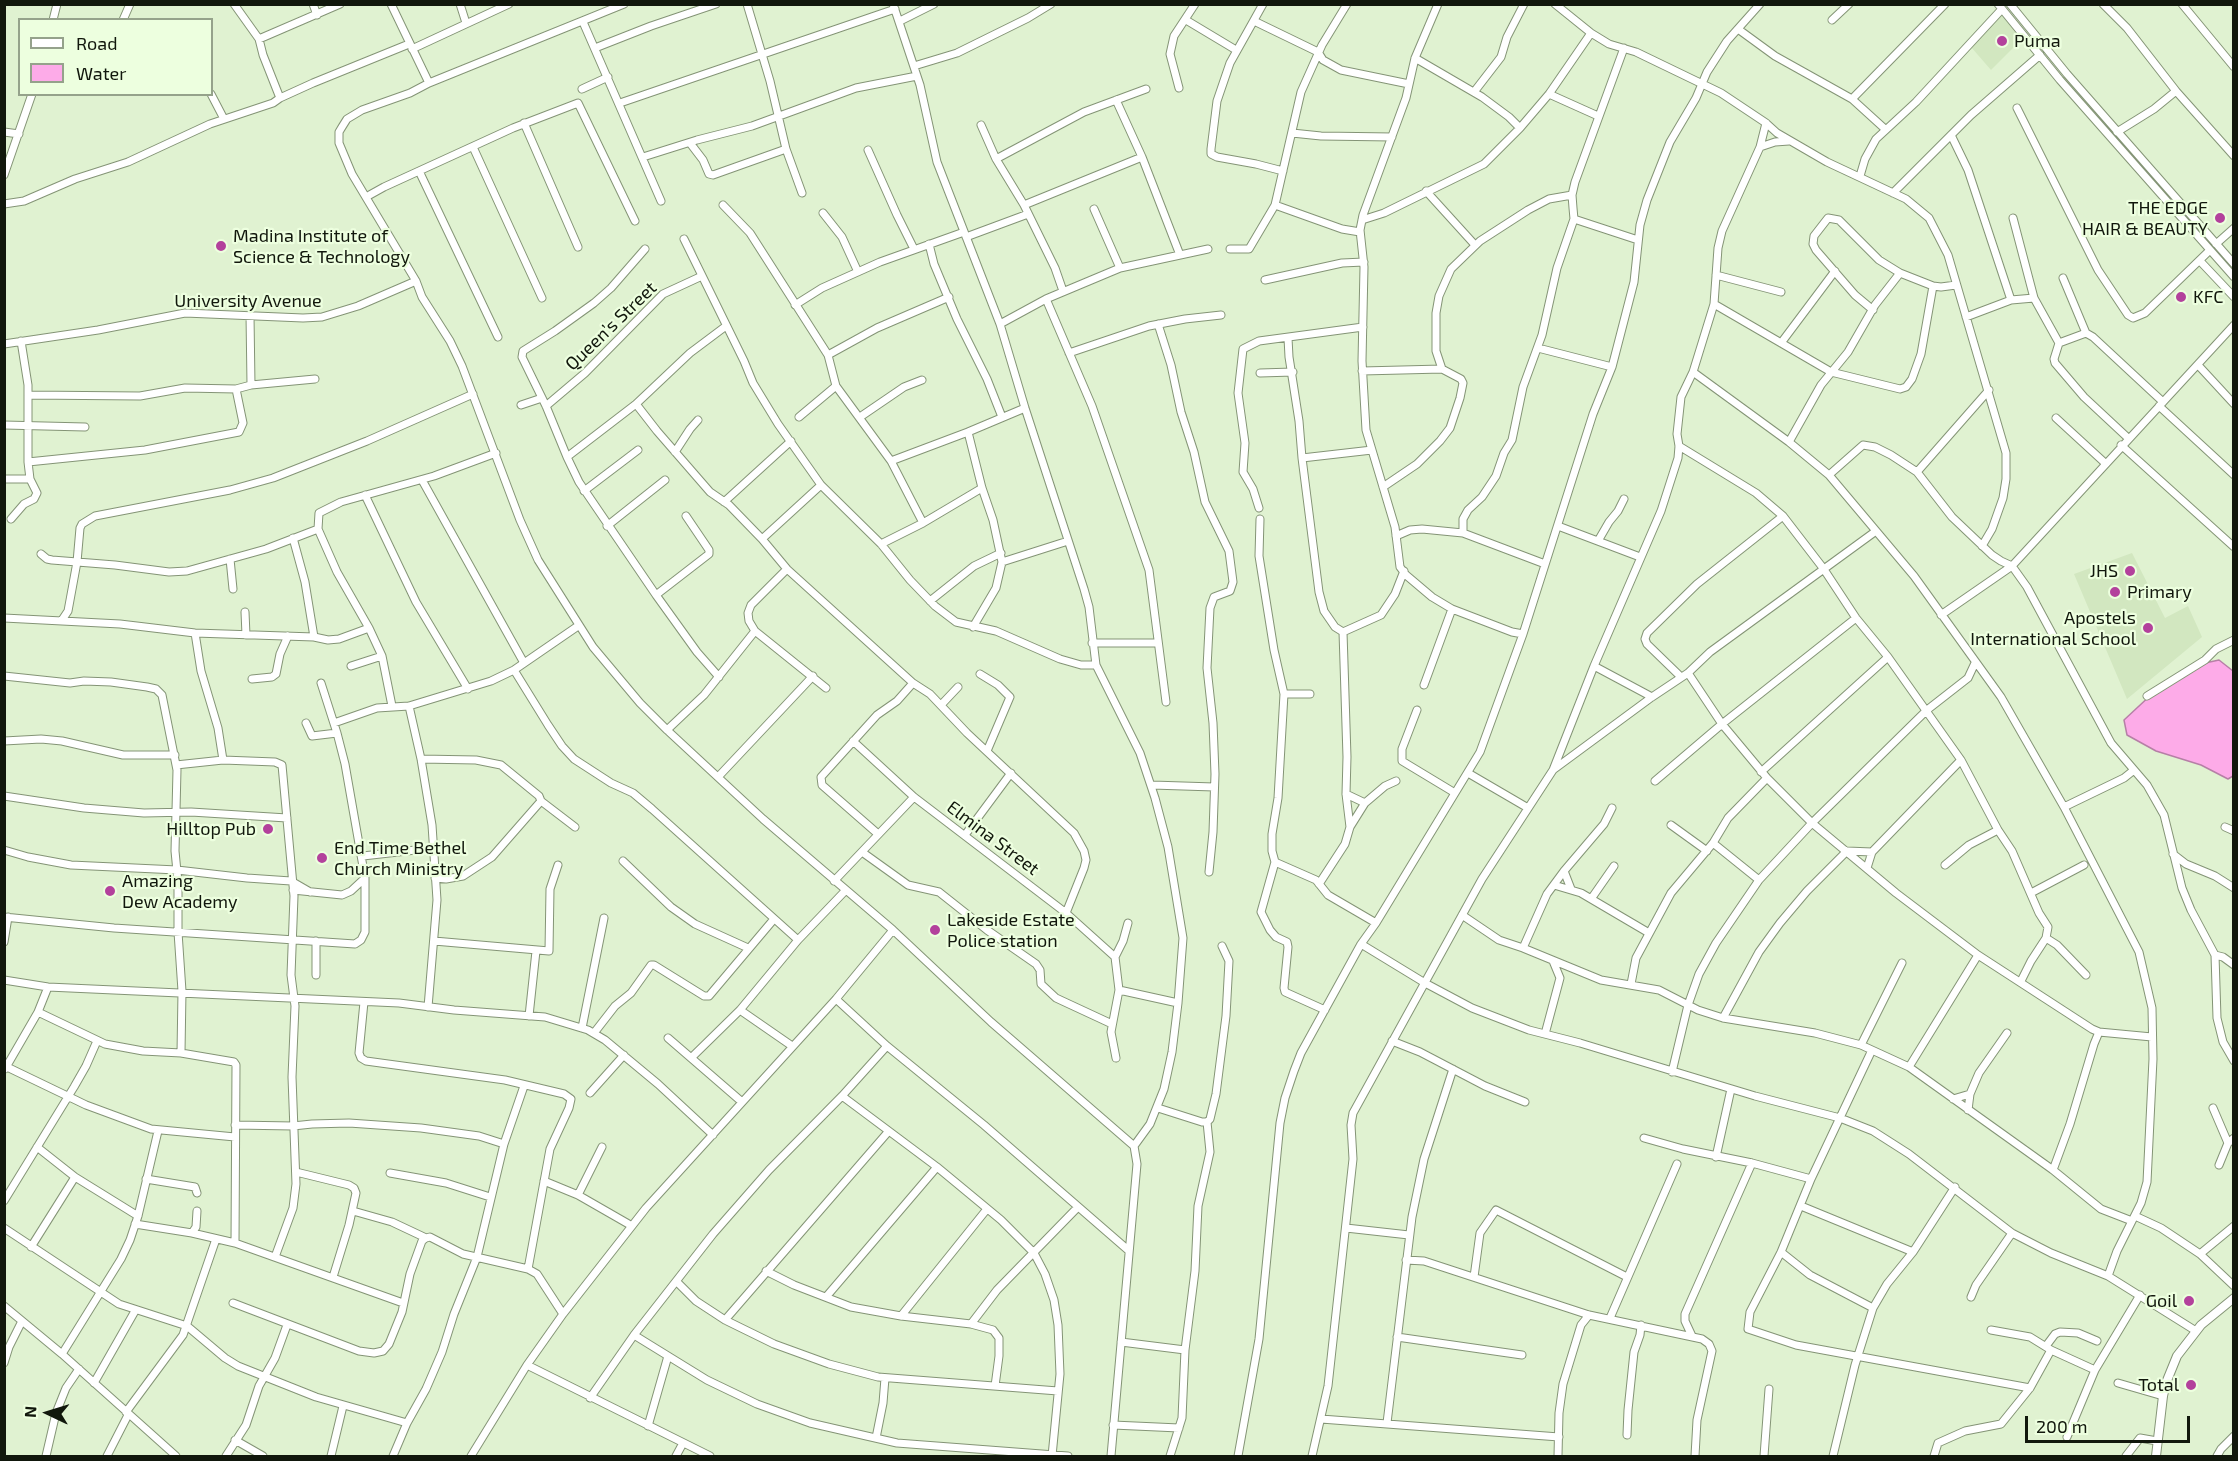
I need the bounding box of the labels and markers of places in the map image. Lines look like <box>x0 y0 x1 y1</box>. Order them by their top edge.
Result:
place label: Puma <box>2014 30 2061 52</box>
marker: Puma <box>1995 34 2009 48</box>
place label: THE EDGE HAIR & BEAUTY <box>2082 197 2208 240</box>
marker: THE EDGE HAIR & BEAUTY <box>2213 211 2227 225</box>
place label: Madina Institute of Science & Technology <box>233 225 410 268</box>
marker: Madina Institute of Science & Technology <box>214 239 228 253</box>
place label: KFC <box>2193 286 2223 308</box>
marker: KFC <box>2174 290 2188 304</box>
place label: JHS <box>2090 560 2118 582</box>
marker: JHS <box>2123 564 2137 578</box>
place label: Primary <box>2127 581 2192 603</box>
marker: Primary <box>2108 585 2122 599</box>
place label: Apostels International School <box>1970 607 2136 650</box>
marker: Apostels International School <box>2141 621 2155 635</box>
place label: Hilltop Pub <box>166 818 256 840</box>
marker: Hilltop Pub <box>261 822 275 836</box>
place label: End Time Bethel Church Ministry <box>334 837 466 880</box>
marker: End Time Bethel Church Ministry <box>315 851 329 865</box>
place label: Amazing Dew Academy <box>122 870 238 912</box>
marker: Amazing Dew Academy <box>103 884 117 898</box>
place label: Lakeside Estate Police station <box>947 909 1075 952</box>
marker: Lakeside Estate Police station <box>928 923 942 937</box>
place label: Goil <box>2146 1290 2177 1312</box>
marker: Goil <box>2182 1294 2196 1308</box>
place label: Total <box>2138 1374 2179 1396</box>
marker: Total <box>2184 1378 2198 1392</box>

